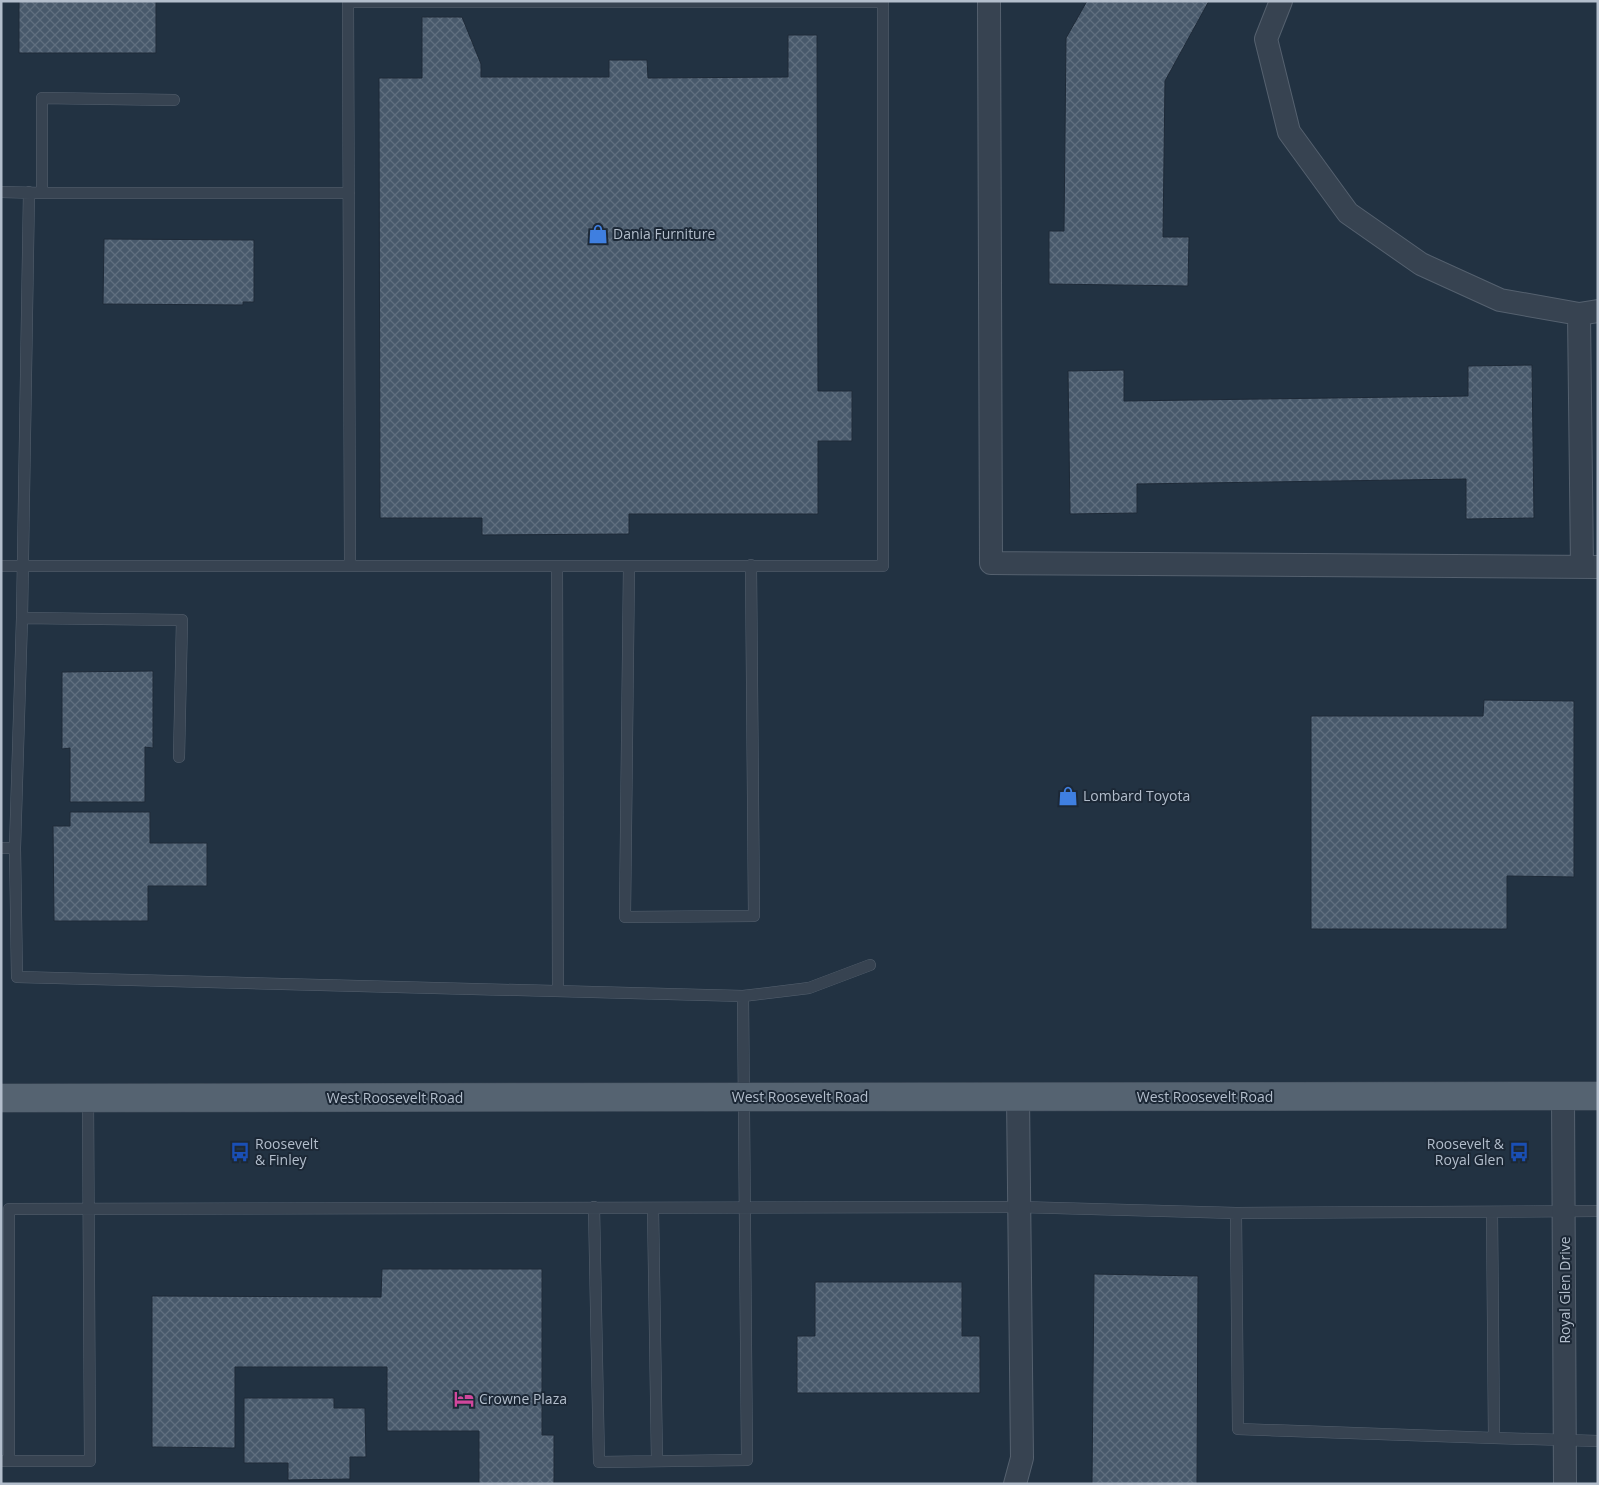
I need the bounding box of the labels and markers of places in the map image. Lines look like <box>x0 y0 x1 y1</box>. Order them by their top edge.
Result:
shop icon: Dania Furniture <box>587 223 609 245</box>
place label: Dania Furniture <box>613 224 715 243</box>
shop icon: Lombard Toyota <box>1057 785 1079 807</box>
place label: Lombard Toyota <box>1083 786 1190 805</box>
place label: Roosevelt & Finley <box>255 1134 318 1169</box>
place label: Roosevelt & Royal Glen <box>1427 1134 1505 1169</box>
bus stop icon: Roosevelt & Finley <box>229 1141 251 1163</box>
bus stop icon: Roosevelt & Royal Glen <box>1508 1141 1530 1163</box>
hotel icon: Crowne Plaza <box>453 1388 475 1410</box>
place label: Crowne Plaza <box>479 1389 567 1408</box>

